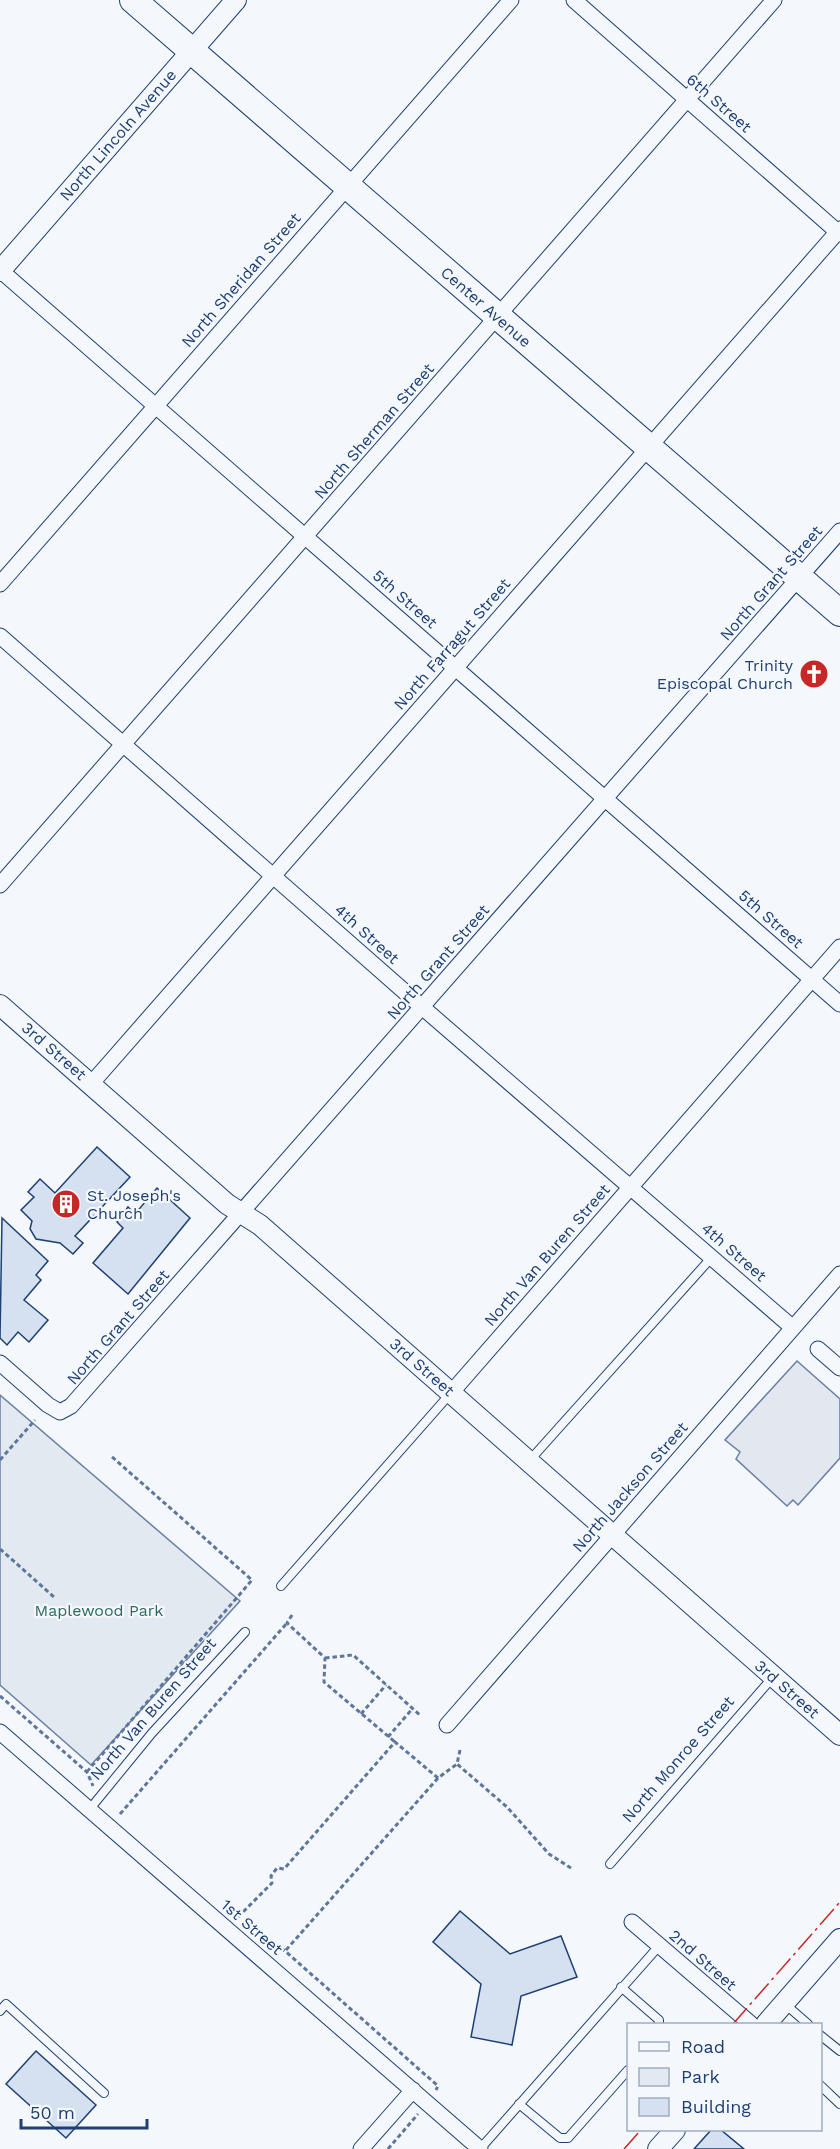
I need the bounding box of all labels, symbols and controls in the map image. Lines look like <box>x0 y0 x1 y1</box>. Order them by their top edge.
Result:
street label: North Lincoln Avenue <box>56 65 180 205</box>
street label: 6th Street <box>683 70 756 137</box>
street label: North Sheridan Street <box>177 209 305 351</box>
street label: Center Avenue <box>437 263 535 351</box>
street label: North Sherman Street <box>310 359 438 503</box>
street label: North Grant Street <box>716 521 826 644</box>
street label: 5th Street <box>369 566 441 632</box>
street label: North Farragut Street <box>390 574 514 714</box>
place label: Trinity Episcopal Church <box>657 656 794 693</box>
church icon: Trinity Episcopal Church <box>798 658 830 690</box>
street label: 5th Street <box>735 886 807 952</box>
street label: 4th Street <box>331 900 403 968</box>
street label: North Grant Street <box>383 900 493 1023</box>
street label: 3rd Street <box>18 1018 90 1084</box>
street label: North Van Buren Street <box>480 1180 614 1330</box>
place label: St. Joseph's Church <box>87 1186 181 1223</box>
building icon: St. Joseph's Church <box>50 1188 82 1220</box>
street label: 4th Street <box>698 1219 771 1286</box>
street label: North Grant Street <box>63 1265 173 1388</box>
street label: 3rd Street <box>386 1334 458 1400</box>
street label: North Jackson Street <box>568 1418 692 1556</box>
park label: Maplewood Park <box>35 1601 163 1620</box>
street label: North Van Buren Street <box>86 1634 220 1784</box>
street label: 3rd Street <box>751 1656 823 1722</box>
street label: North Monroe Street <box>618 1692 738 1826</box>
street label: 1st Street <box>217 1895 287 1959</box>
street label: 2nd Street <box>665 1926 741 1995</box>
legend <box>627 2023 822 2131</box>
text: Road <box>681 2036 725 2057</box>
text: Park <box>681 2066 720 2087</box>
scale bar <box>21 2092 147 2130</box>
text: Building <box>681 2096 751 2117</box>
text: 50 m <box>30 2102 75 2123</box>

